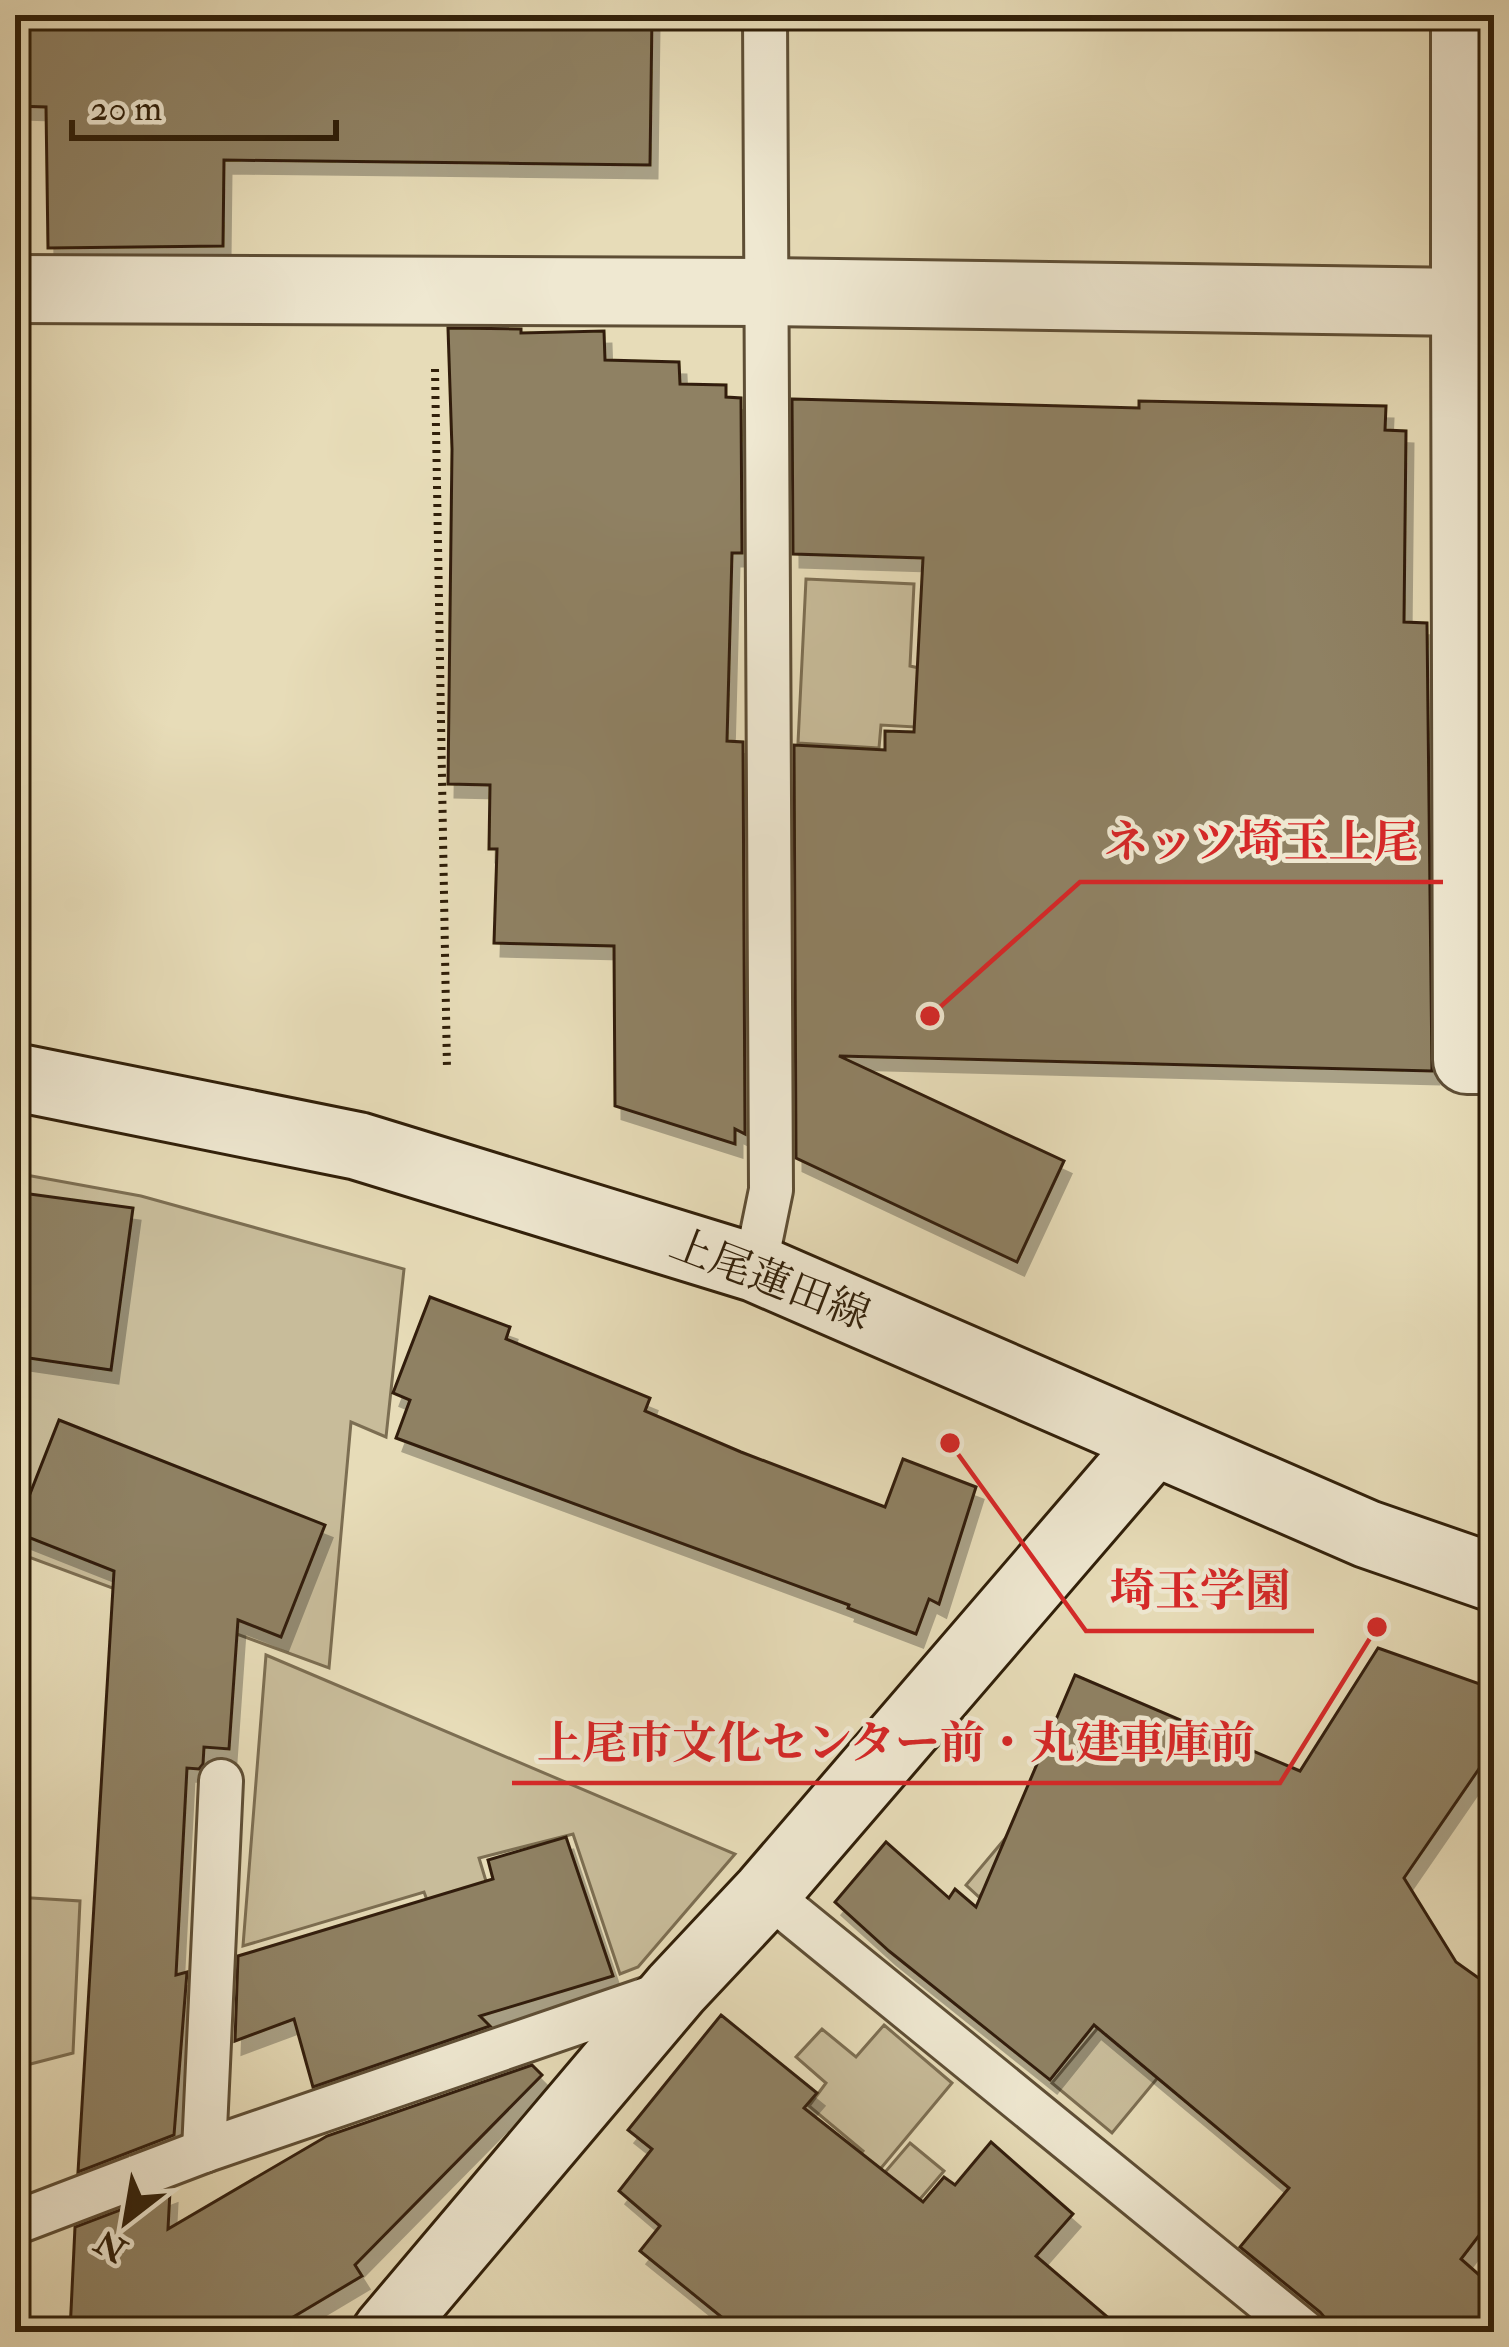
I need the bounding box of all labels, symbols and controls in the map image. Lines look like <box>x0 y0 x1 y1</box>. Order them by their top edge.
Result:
scale bar <box>72 66 336 140</box>
text: 20 m <box>90 86 162 131</box>
callout: ネッツ埼玉上尾 <box>1080 801 1443 882</box>
text: ネッツ埼玉上尾 <box>1103 815 1419 871</box>
street label: 上尾蓮田線 <box>663 1218 877 1342</box>
callout: 埼玉学園 <box>1086 1550 1314 1631</box>
text: 埼玉学園 <box>1110 1564 1290 1620</box>
callout: 上尾市文化センター前・丸建車庫前 <box>512 1702 1280 1783</box>
text: 上尾市文化センター前・丸建車庫前 <box>537 1716 1255 1772</box>
north arrow <box>66 2161 186 2281</box>
text: N <box>88 2220 135 2271</box>

